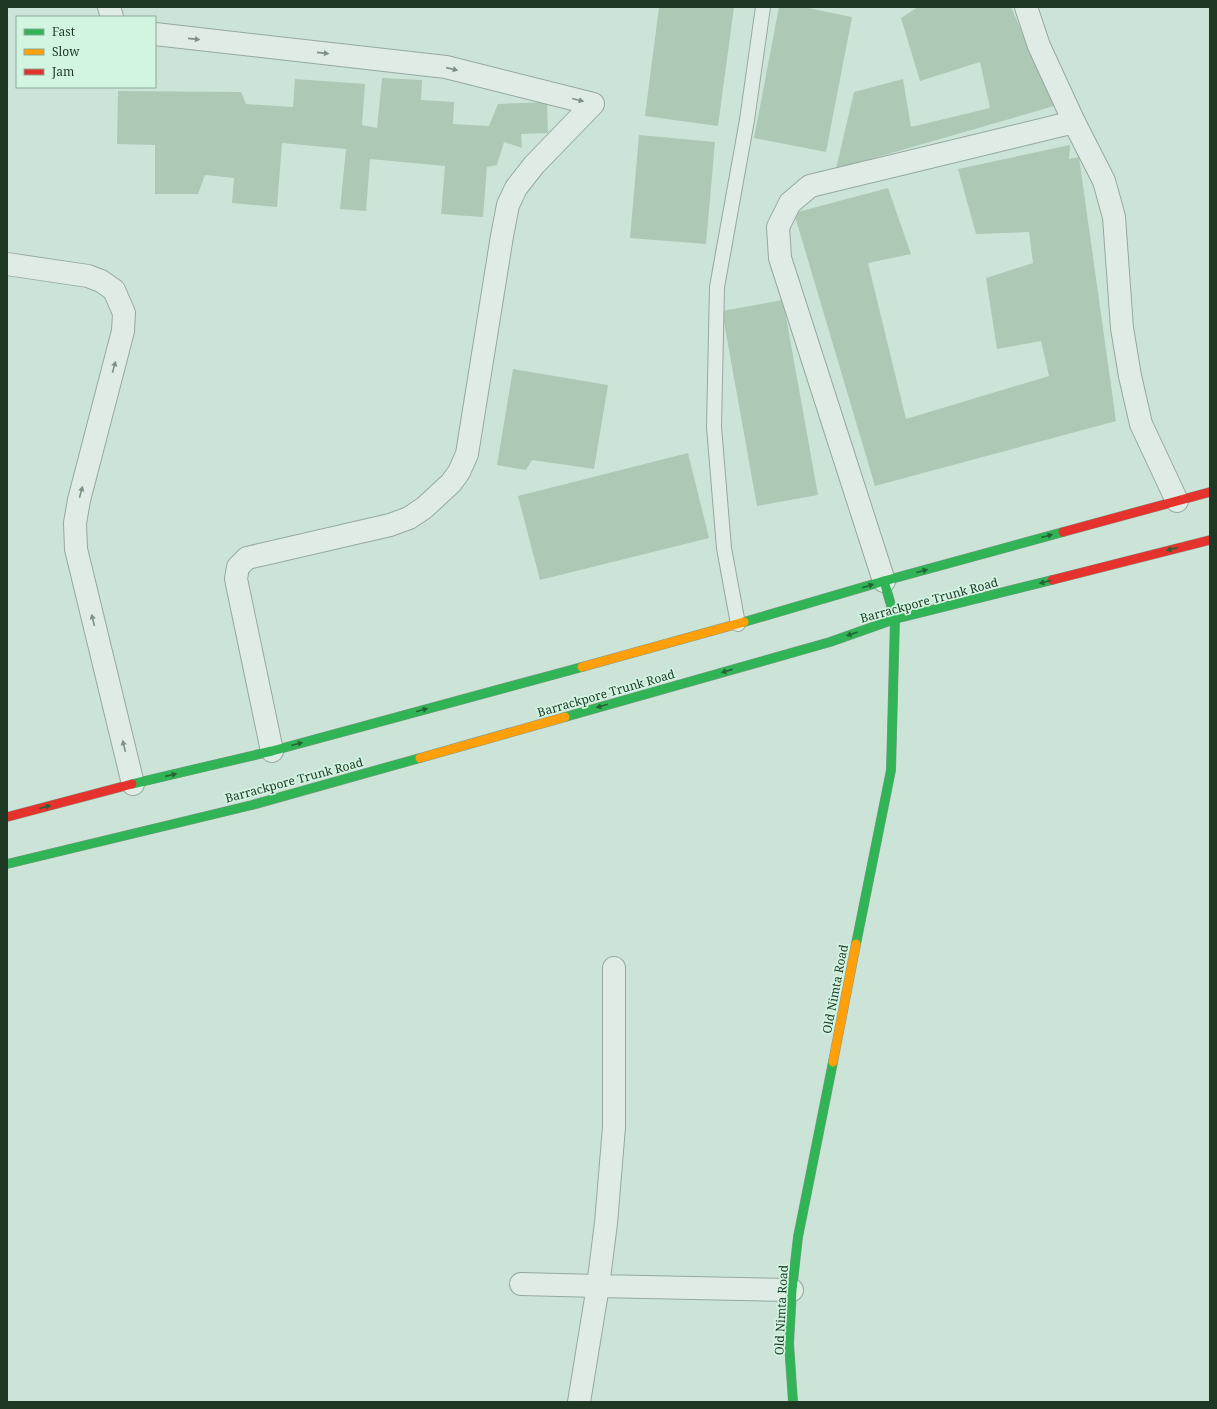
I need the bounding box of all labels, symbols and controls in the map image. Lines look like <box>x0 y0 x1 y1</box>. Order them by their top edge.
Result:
legend <box>16 16 156 88</box>
text: Fast <box>52 23 75 40</box>
one-way arrow <box>188 35 200 42</box>
text: Slow <box>52 43 80 60</box>
one-way arrow <box>317 50 329 56</box>
text: Jam <box>51 63 74 80</box>
one-way arrow <box>446 66 458 72</box>
one-way arrow <box>572 97 584 103</box>
one-way arrow <box>111 360 117 373</box>
one-way arrow <box>78 486 84 499</box>
one-way arrow <box>1041 533 1053 539</box>
one-way arrow <box>1166 546 1178 552</box>
one-way arrow <box>916 568 928 574</box>
street label: Barrackpore Trunk Road <box>858 573 1001 627</box>
one-way arrow <box>1039 579 1051 585</box>
one-way arrow <box>862 583 874 589</box>
one-way arrow <box>90 613 96 626</box>
one-way arrow <box>846 632 858 638</box>
street label: Barrackpore Trunk Road <box>535 665 677 721</box>
one-way arrow <box>721 668 733 674</box>
one-way arrow <box>596 703 608 709</box>
one-way arrow <box>417 707 429 713</box>
one-way arrow <box>120 740 126 752</box>
one-way arrow <box>291 741 303 747</box>
street label: Barrackpore Trunk Road <box>223 753 366 807</box>
one-way arrow <box>165 772 177 778</box>
one-way arrow <box>39 804 51 810</box>
street label: Old Nimta Road <box>818 942 852 1035</box>
street label: Old Nimta Road <box>770 1264 792 1356</box>

